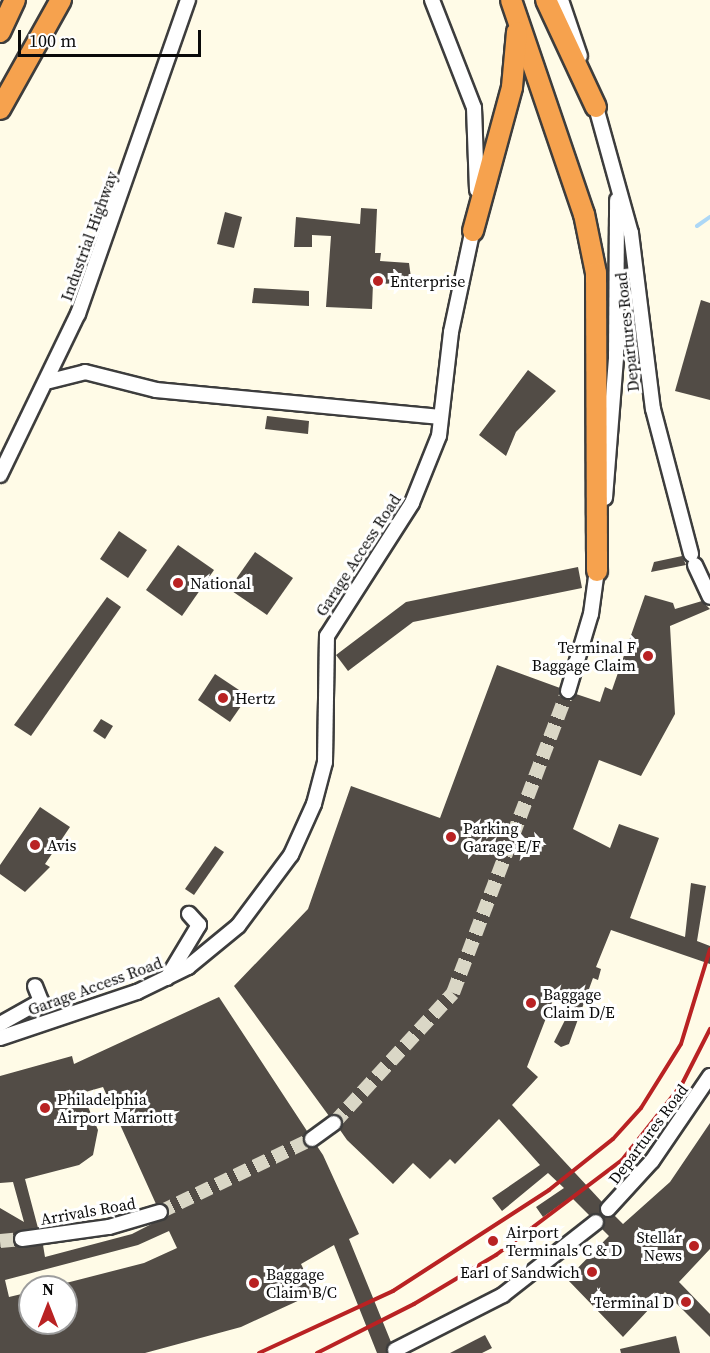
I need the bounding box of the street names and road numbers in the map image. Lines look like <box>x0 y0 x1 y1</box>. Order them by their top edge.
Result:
street label: Industrial Highway <box>57 168 121 304</box>
street label: Departures Road <box>611 271 643 393</box>
street label: Garage Access Road <box>311 490 405 620</box>
street label: Garage Access Road <box>25 953 165 1019</box>
street label: Departures Road <box>604 1080 692 1188</box>
street label: Arrivals Road <box>39 1193 137 1229</box>

